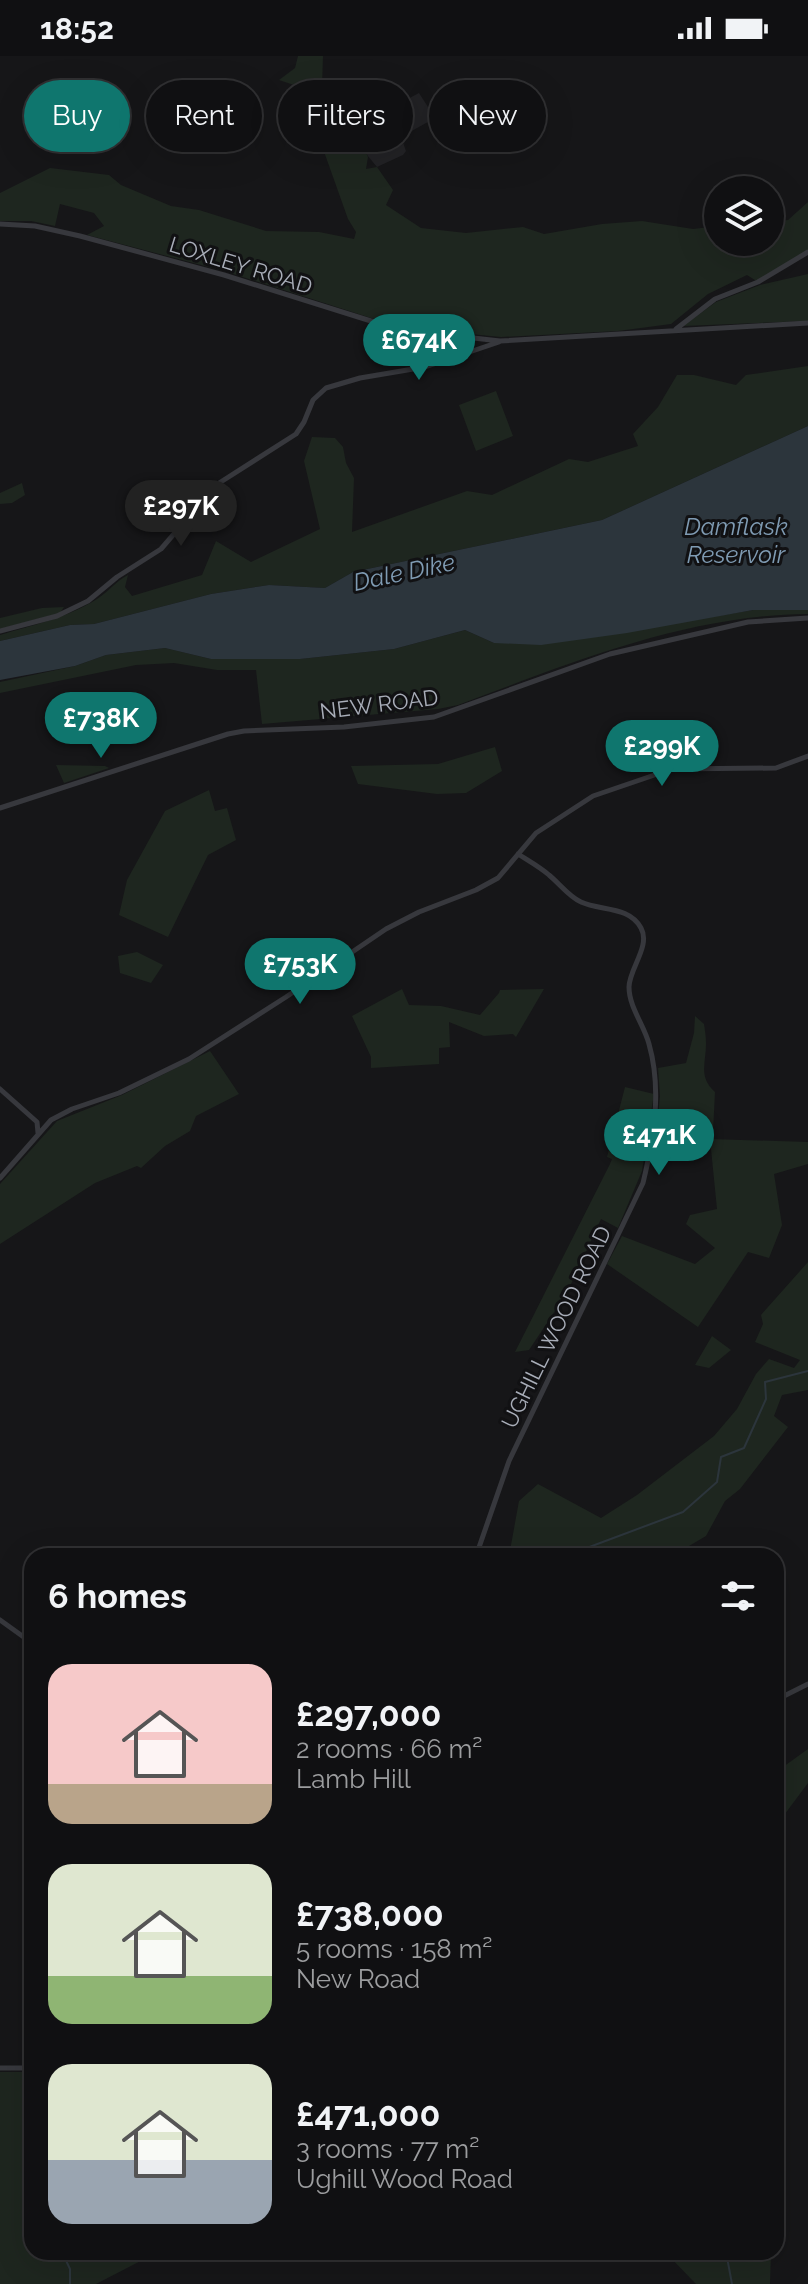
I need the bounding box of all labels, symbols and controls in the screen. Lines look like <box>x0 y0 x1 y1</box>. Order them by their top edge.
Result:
text: 18:52 <box>40 11 114 46</box>
chip: Buy <box>24 80 130 152</box>
chip: Rent <box>146 80 262 152</box>
chip: Filters <box>278 80 413 152</box>
chip: New <box>429 80 546 152</box>
map controls <box>704 176 784 256</box>
button: layers <box>704 176 784 256</box>
street label: LOXLEY ROAD <box>166 231 316 299</box>
pin: £674K <box>363 314 475 382</box>
text: £674K <box>381 325 457 355</box>
pin: £297K <box>125 480 237 548</box>
text: £297K <box>143 491 219 521</box>
water label: Damflask Reservoir <box>684 512 788 569</box>
water label: Dale Dike <box>351 547 458 597</box>
street label: NEW ROAD <box>318 684 440 724</box>
pin: £738K <box>45 692 157 760</box>
text: £738K <box>63 703 139 733</box>
pin: £299K <box>606 720 718 788</box>
text: £299K <box>624 731 700 761</box>
pin: £753K <box>244 938 356 1006</box>
text: £753K <box>263 949 337 979</box>
pin: £471K <box>603 1109 715 1177</box>
text: £471K <box>622 1120 696 1150</box>
street label: UGHILL WOOD ROAD <box>496 1222 616 1432</box>
icon: filters <box>716 1574 760 1618</box>
text: 6 homes <box>48 1576 187 1616</box>
text: £297,000 <box>296 1694 441 1734</box>
icon: home <box>112 1696 208 1792</box>
text: 2 rooms · 66 m² <box>296 1734 482 1764</box>
text: Lamb Hill <box>296 1764 411 1794</box>
text: £738,000 <box>296 1894 444 1934</box>
icon: home <box>112 1896 208 1992</box>
text: 5 rooms · 158 m² <box>296 1934 492 1964</box>
text: New Road <box>296 1964 420 1994</box>
text: £471,000 <box>296 2094 440 2134</box>
icon: home <box>112 2096 208 2192</box>
text: 3 rooms · 77 m² <box>296 2134 479 2164</box>
text: Ughill Wood Road <box>296 2164 513 2194</box>

